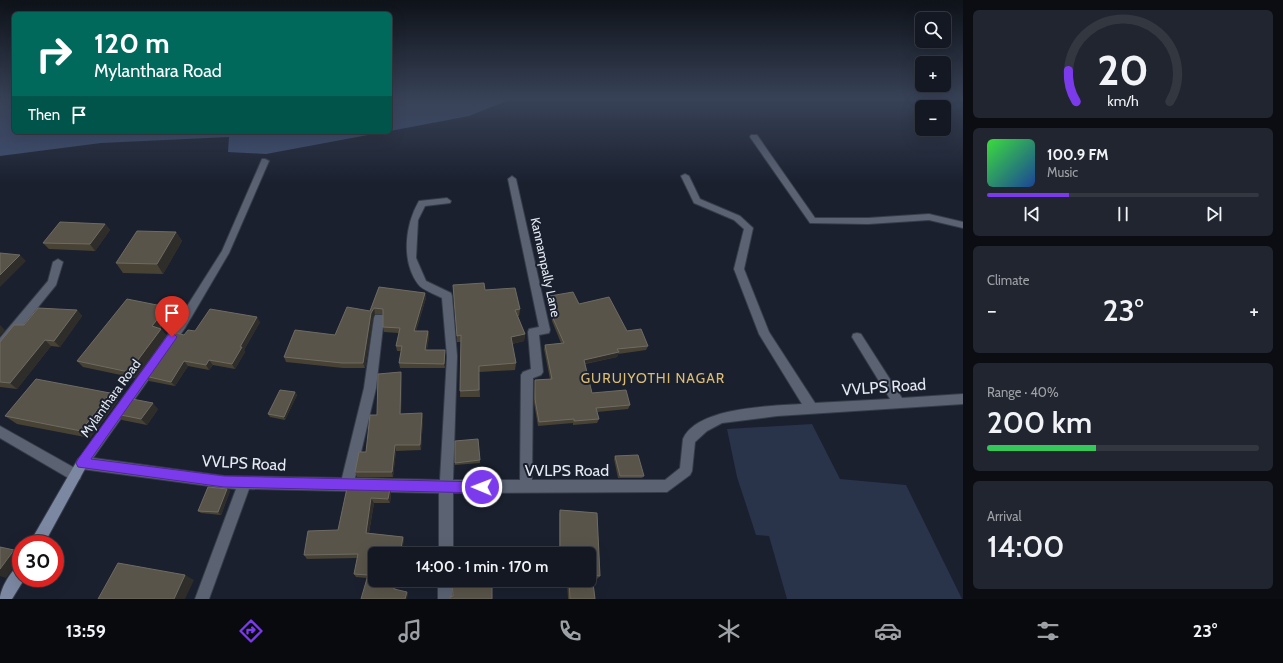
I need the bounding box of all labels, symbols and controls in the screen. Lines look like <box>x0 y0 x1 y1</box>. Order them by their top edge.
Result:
map controls <box>915 12 951 136</box>
button: search <box>915 12 951 48</box>
text: 120 m <box>94 26 170 60</box>
icon: right <box>28 28 80 80</box>
text: 20 <box>1097 45 1149 95</box>
button: + <box>915 56 951 92</box>
text: Mylanthara Road <box>94 60 222 82</box>
text: km/h <box>1107 91 1139 109</box>
button: − <box>915 100 951 136</box>
icon: arrive <box>68 104 90 126</box>
text: Then <box>28 106 60 124</box>
text: 100.9 FM <box>1047 146 1109 164</box>
text: Music <box>1047 164 1078 180</box>
icon: previous <box>1021 203 1043 225</box>
icon: pause <box>1112 203 1134 225</box>
icon: next <box>1203 203 1225 225</box>
street label: Kannampally Lane <box>528 216 564 319</box>
text: Climate <box>987 272 1029 288</box>
text: 23° <box>1103 292 1143 329</box>
pin <box>155 296 189 337</box>
text: − <box>987 297 997 324</box>
text: + <box>1249 297 1259 324</box>
icon: arrive <box>161 302 183 324</box>
street label: Mylanthara Road <box>76 356 144 440</box>
district label: GURUJYOTHI NAGAR <box>581 369 725 387</box>
street label: VVLPS Road <box>841 375 927 399</box>
text: Range · 40% <box>987 384 1059 400</box>
text: 200 km <box>987 404 1092 441</box>
street label: VVLPS Road <box>201 451 287 475</box>
street label: VVLPS Road <box>525 461 609 480</box>
position arrow <box>461 466 503 508</box>
text: Arrival <box>987 508 1022 524</box>
text: 14:00 <box>987 528 1064 565</box>
speed limit sign: 30 <box>12 535 64 587</box>
text: 14:00 · 1 min · 170 m <box>416 558 548 576</box>
icon: directions <box>237 617 265 645</box>
icon: music <box>396 617 424 645</box>
icon: phone <box>556 617 584 645</box>
icon: climate <box>715 617 743 645</box>
icon: car <box>874 617 902 645</box>
icon: filters <box>1034 617 1062 645</box>
text: 13:59 <box>66 620 106 642</box>
text: 23° <box>1193 620 1217 642</box>

